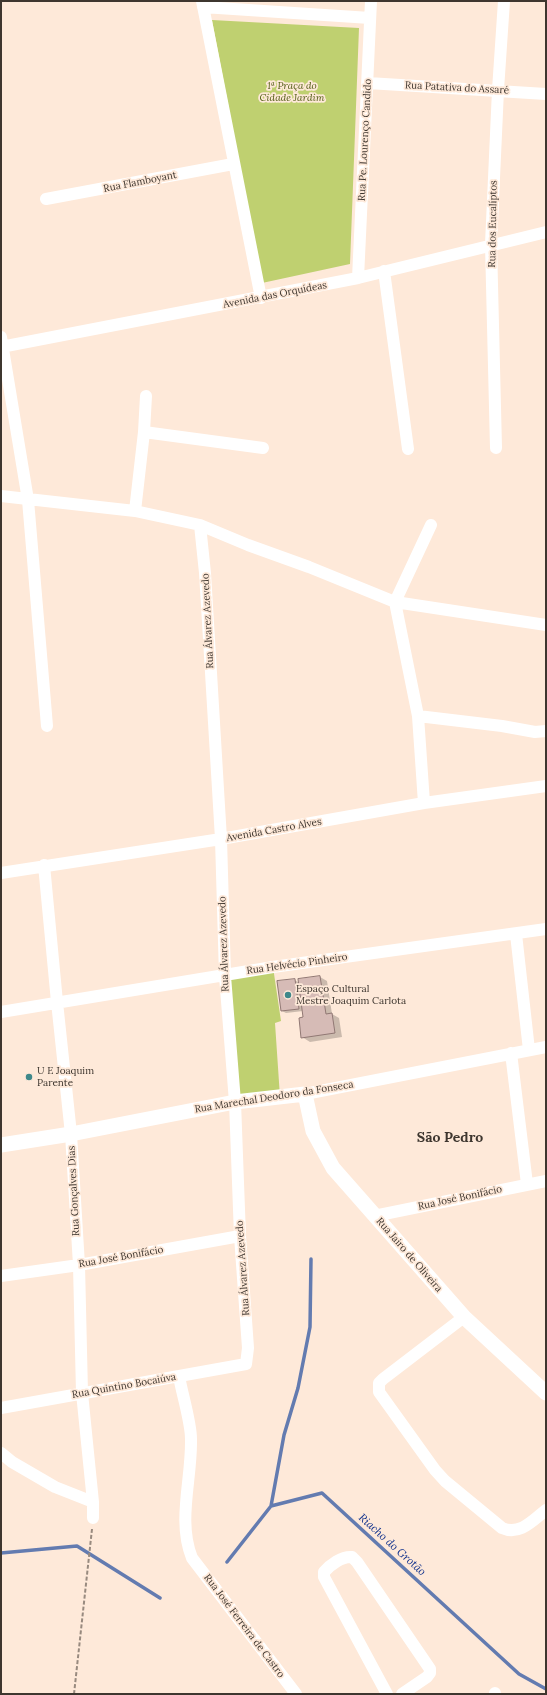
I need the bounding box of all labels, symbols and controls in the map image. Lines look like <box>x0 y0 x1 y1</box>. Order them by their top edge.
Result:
street label: Rua Pe. Lourenço Candido <box>356 79 374 201</box>
street label: Rua Patativa do Assaré <box>405 79 509 97</box>
park label: 1ª Praça do Cidade Jardim <box>259 80 325 104</box>
street label: Rua Flamboyant <box>102 169 178 195</box>
street label: Rua dos Eucalíptos <box>486 180 500 268</box>
street label: Avenida das Orquídeas <box>222 279 328 311</box>
street label: Rua Álvarez Azevedo <box>200 573 216 669</box>
street label: Avenida Castro Alves <box>225 816 323 844</box>
street label: Rua Álvarez Azevedo <box>216 896 232 992</box>
street label: Rua Helvécio Pinheiro <box>246 951 348 977</box>
place label: Espaço Cultural Mestre Joaquim Carlota <box>296 983 406 1006</box>
marker: Espaço Cultural Mestre Joaquim Carlota <box>283 990 293 1000</box>
place label: U E Joaquim Parente <box>37 1065 94 1088</box>
marker: U E Joaquim Parente <box>24 1072 34 1082</box>
street label: Rua Marechal Deodoro da Fonseca <box>194 1079 354 1115</box>
district label: São Pedro <box>417 1130 483 1146</box>
street label: Rua Gonçalves Dias <box>66 1146 82 1236</box>
street label: Rua José Bonifácio <box>417 1183 503 1213</box>
street label: Rua Jairo de Oliveira <box>373 1215 445 1295</box>
street label: Rua Álvarez Azevedo <box>234 1220 252 1316</box>
street label: Rua José Bonifácio <box>78 1244 164 1270</box>
street label: Rua Quintino Bocaiúva <box>71 1371 177 1401</box>
water label: Riacho do Grotão <box>356 1511 428 1579</box>
street label: Rua José Ferreira de Castro <box>201 1572 287 1680</box>

